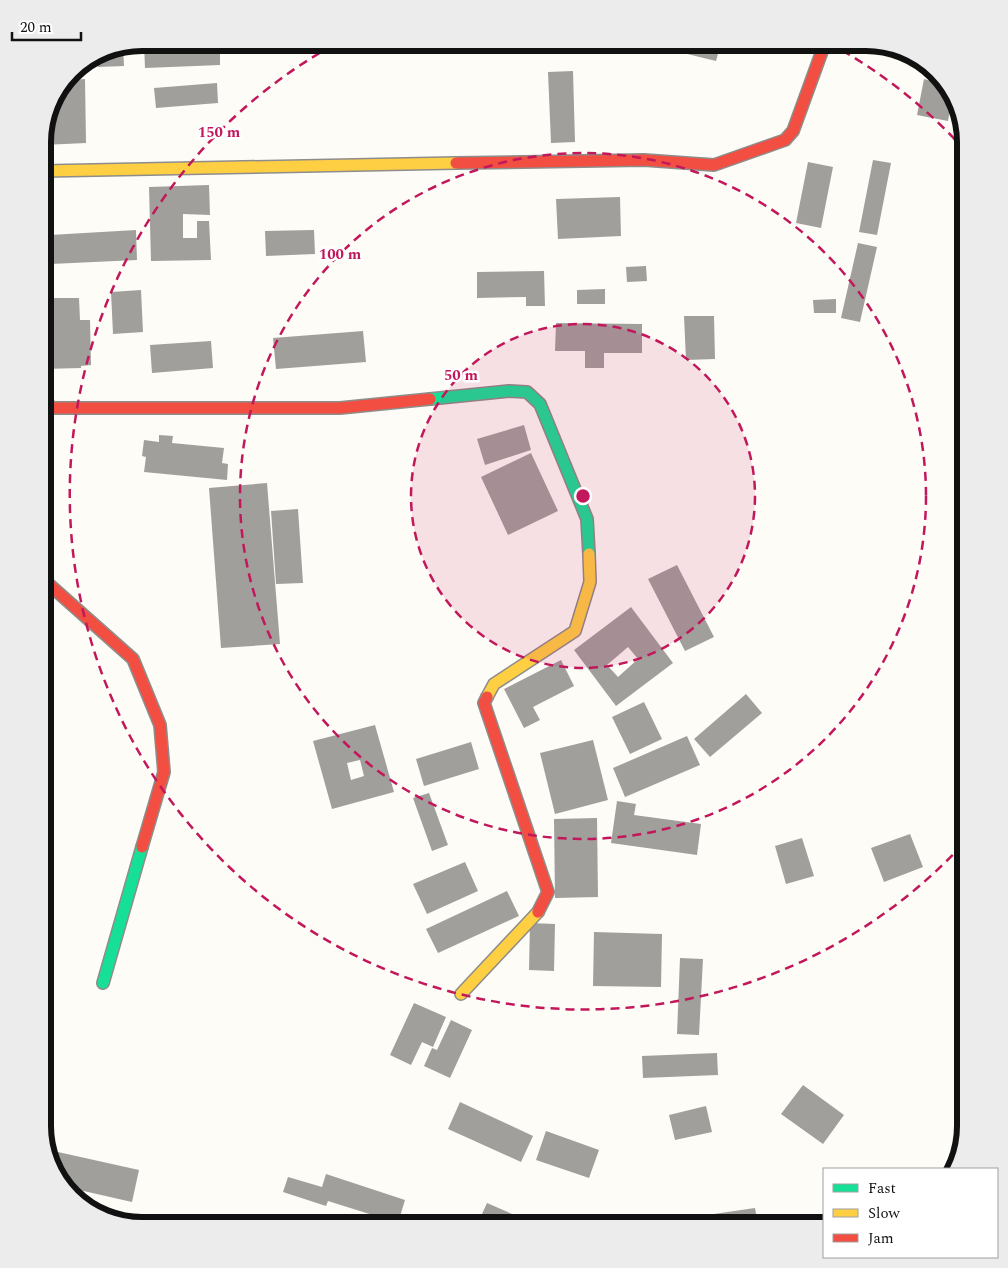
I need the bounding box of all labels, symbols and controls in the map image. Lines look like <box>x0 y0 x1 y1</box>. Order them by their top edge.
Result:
scale bar <box>12 10 81 42</box>
text: 20 m <box>20 16 52 39</box>
text: 150 m <box>198 121 241 144</box>
text: 100 m <box>319 243 362 266</box>
text: 50 m <box>444 364 479 387</box>
centre of rings <box>574 487 592 505</box>
legend <box>823 1168 998 1258</box>
text: Fast <box>868 1177 896 1200</box>
text: Slow <box>868 1202 900 1225</box>
text: Jam <box>868 1227 894 1250</box>

